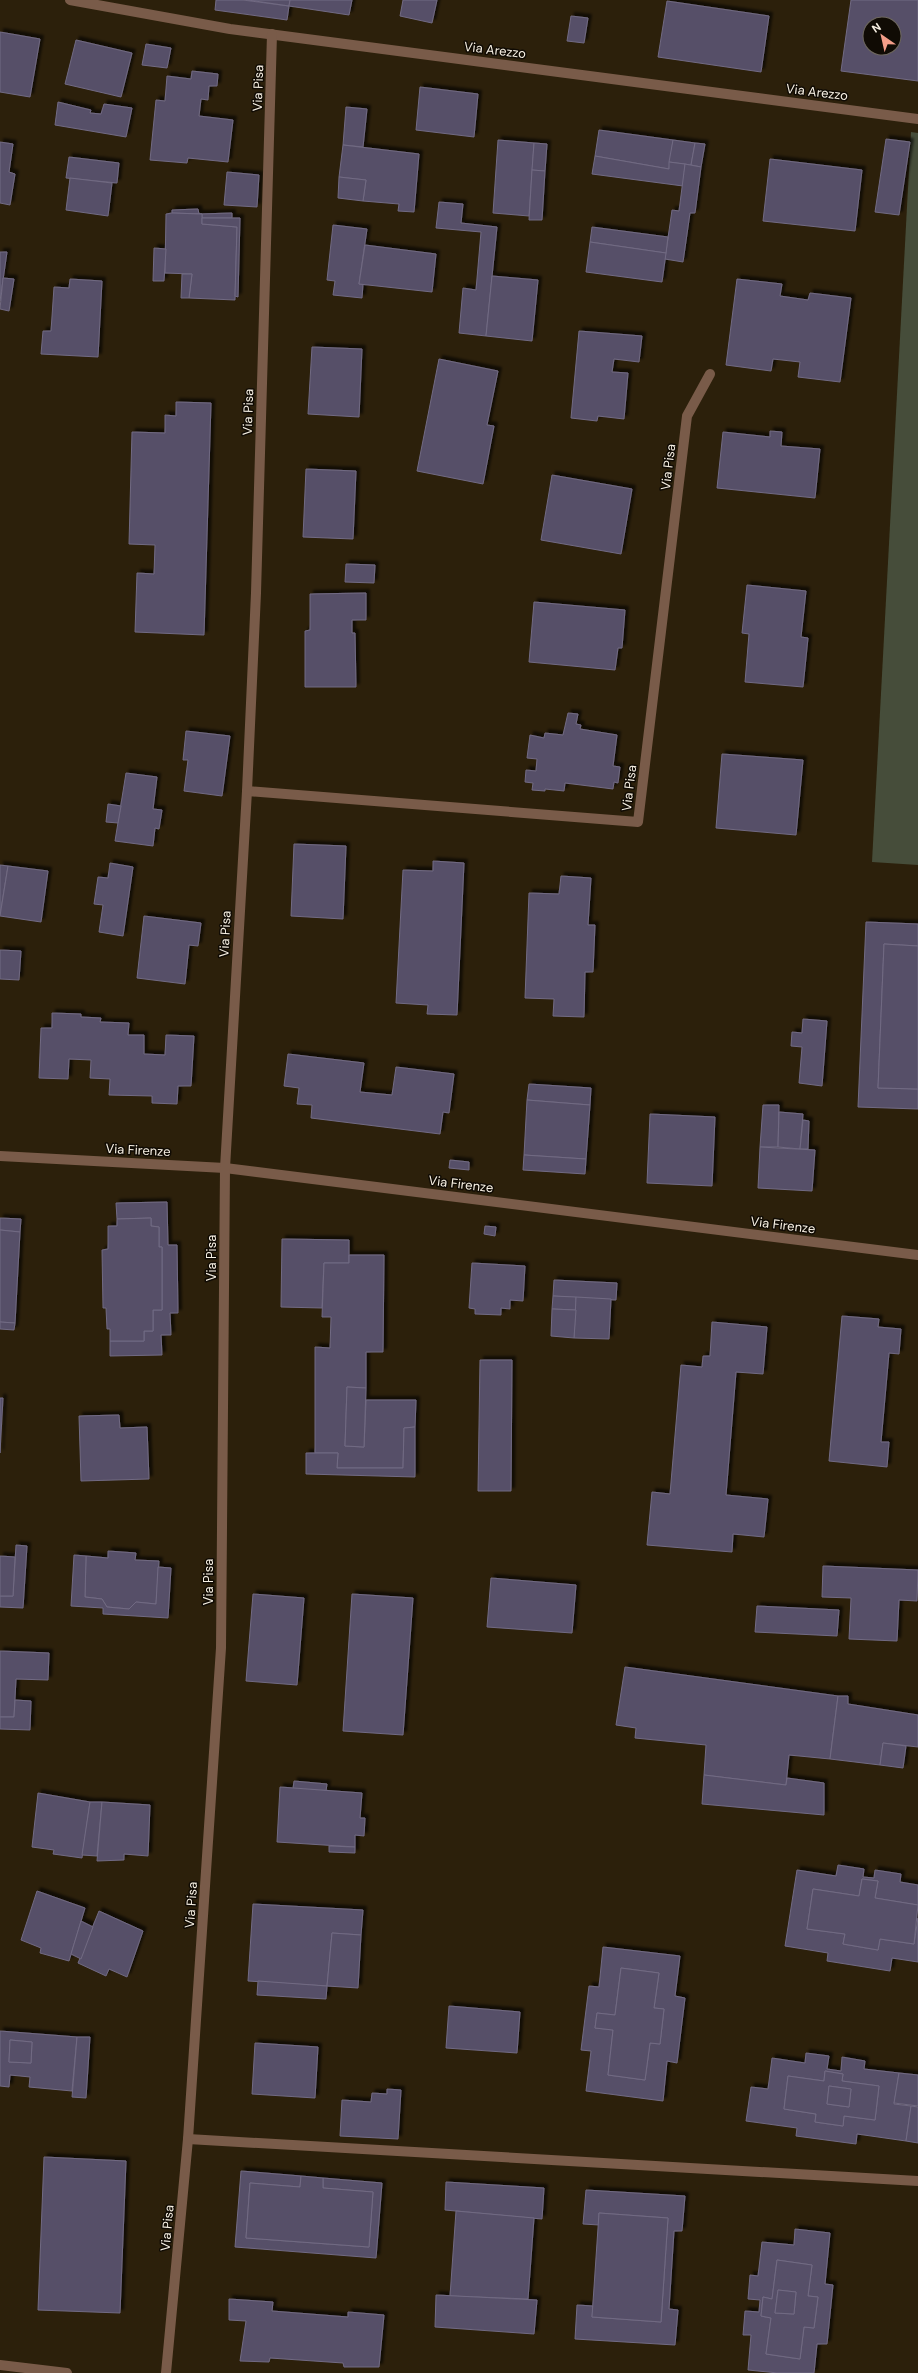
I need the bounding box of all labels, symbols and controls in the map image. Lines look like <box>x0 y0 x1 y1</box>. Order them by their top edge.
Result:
north arrow <box>862 16 902 56</box>
text: N <box>869 20 884 36</box>
street label: Via Arezzo <box>463 38 527 62</box>
street label: Via Pisa <box>249 64 267 112</box>
street label: Via Arezzo <box>785 80 849 104</box>
street label: Via Pisa <box>239 388 257 436</box>
street label: Via Pisa <box>657 443 679 491</box>
street label: Via Pisa <box>618 764 640 812</box>
street label: Via Pisa <box>215 910 235 958</box>
street label: Via Firenze <box>105 1140 171 1160</box>
street label: Via Firenze <box>428 1172 494 1196</box>
street label: Via Firenze <box>750 1213 816 1237</box>
street label: Via Pisa <box>203 1235 220 1281</box>
street label: Via Pisa <box>200 1559 217 1605</box>
street label: Via Pisa <box>181 1881 201 1929</box>
street label: Via Pisa <box>157 2204 177 2252</box>

